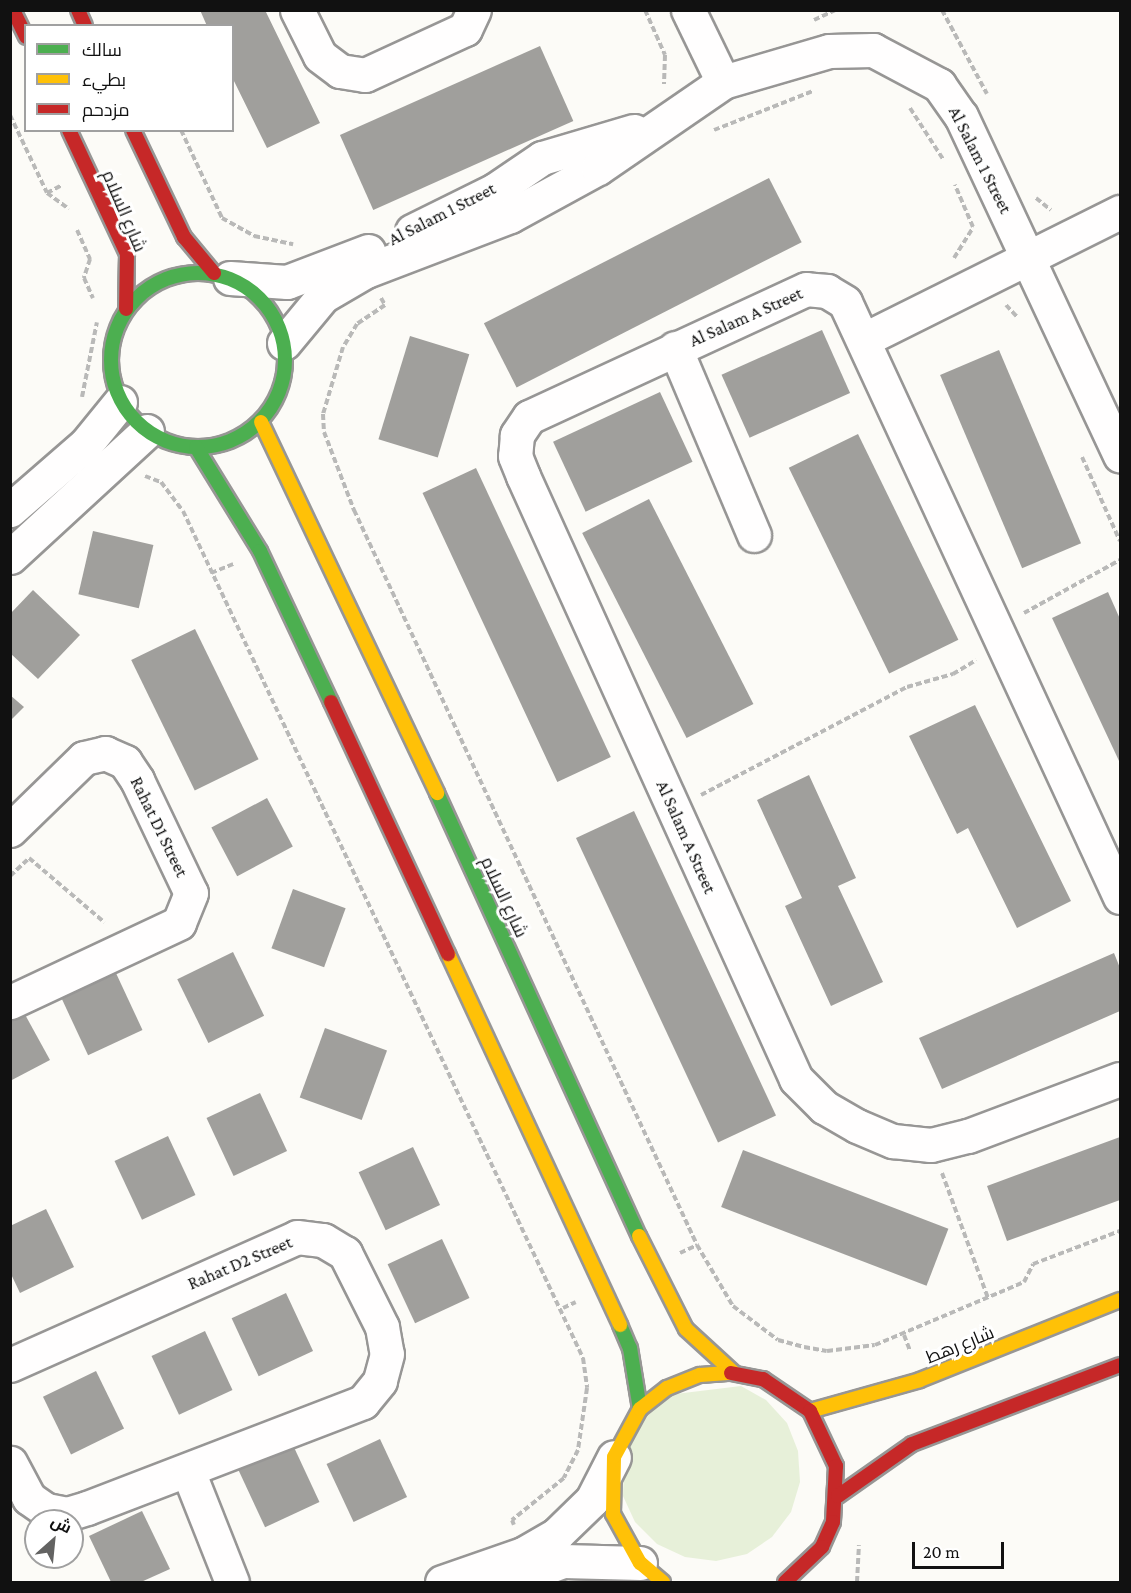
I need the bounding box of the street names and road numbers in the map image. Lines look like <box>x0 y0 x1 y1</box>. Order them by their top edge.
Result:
street label: Al Salam 1 Street <box>944 103 1016 217</box>
street label: شارع السلام <box>97 167 151 255</box>
street label: Al Salam 1 Street <box>385 178 499 250</box>
street label: Al Salam A Street <box>686 282 806 352</box>
street label: Rahat D1 Street <box>125 773 193 881</box>
street label: Al Salam A Street <box>651 777 721 897</box>
street label: شارع السلام <box>476 853 532 941</box>
street label: Rahat D2 Street <box>184 1231 296 1295</box>
street label: شارع رهط <box>923 1322 997 1368</box>

